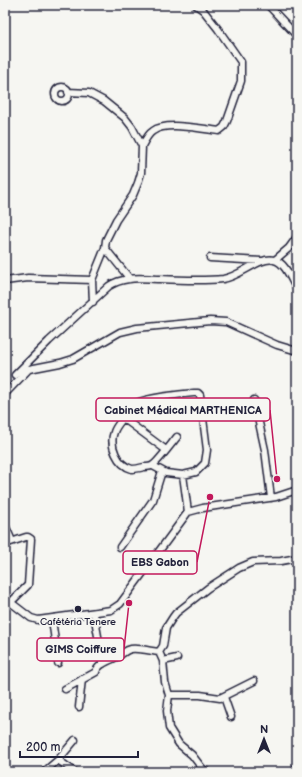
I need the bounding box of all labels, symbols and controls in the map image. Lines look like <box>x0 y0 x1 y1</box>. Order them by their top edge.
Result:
callout: Cabinet Médical MARTHENICA <box>96 398 270 421</box>
text: Cabinet Médical MARTHENICA <box>104 404 262 417</box>
callout: EBS Gabon <box>123 551 197 574</box>
text: EBS Gabon <box>131 556 189 569</box>
marker: Cafétéria Tenere <box>73 604 83 614</box>
place label: Cafétéria Tenere <box>40 616 116 628</box>
callout: GIMS Coiffure <box>37 638 124 661</box>
text: GIMS Coiffure <box>45 643 117 656</box>
north arrow <box>244 719 284 759</box>
text: N <box>260 723 268 736</box>
scale bar <box>20 733 138 759</box>
text: 200 m <box>26 740 60 755</box>

